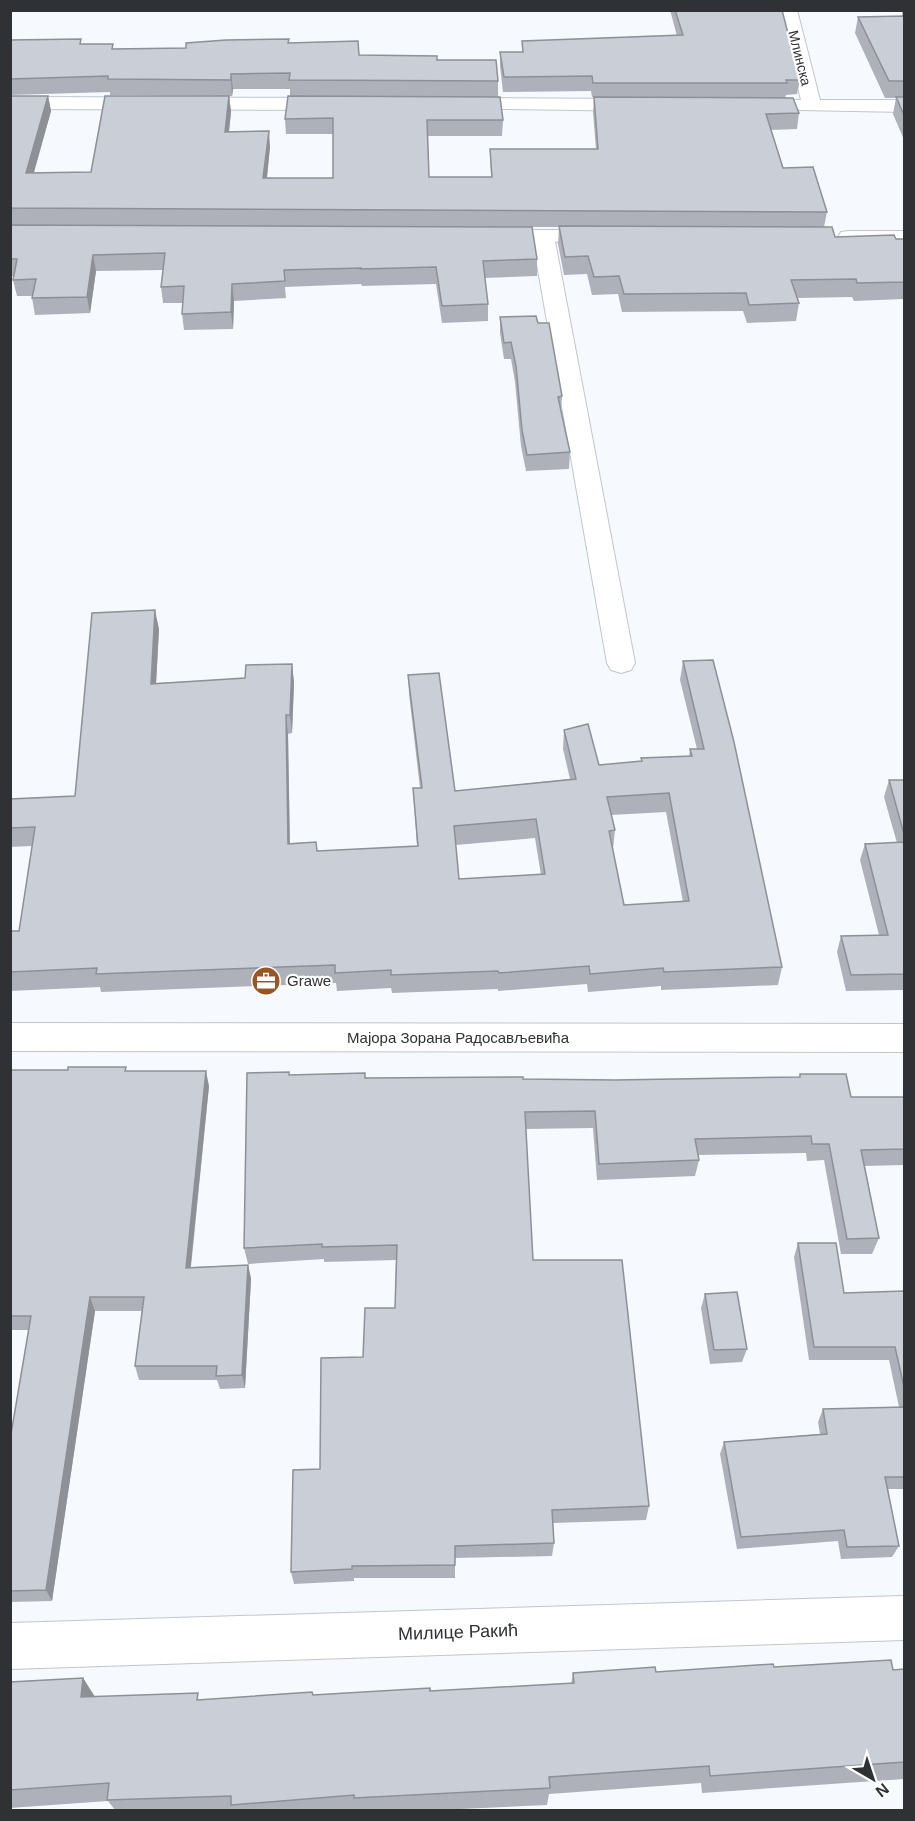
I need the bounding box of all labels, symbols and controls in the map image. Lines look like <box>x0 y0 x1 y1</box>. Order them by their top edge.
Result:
street label: Млинска <box>785 29 815 88</box>
office icon: Grawe <box>250 965 282 997</box>
place label: Grawe <box>287 972 331 989</box>
street label: Мајора Зорана Радосављевића <box>347 1029 570 1046</box>
street label: Милице Ракић <box>398 1620 518 1644</box>
north arrow <box>843 1749 903 1809</box>
text: N <box>872 1780 892 1801</box>

